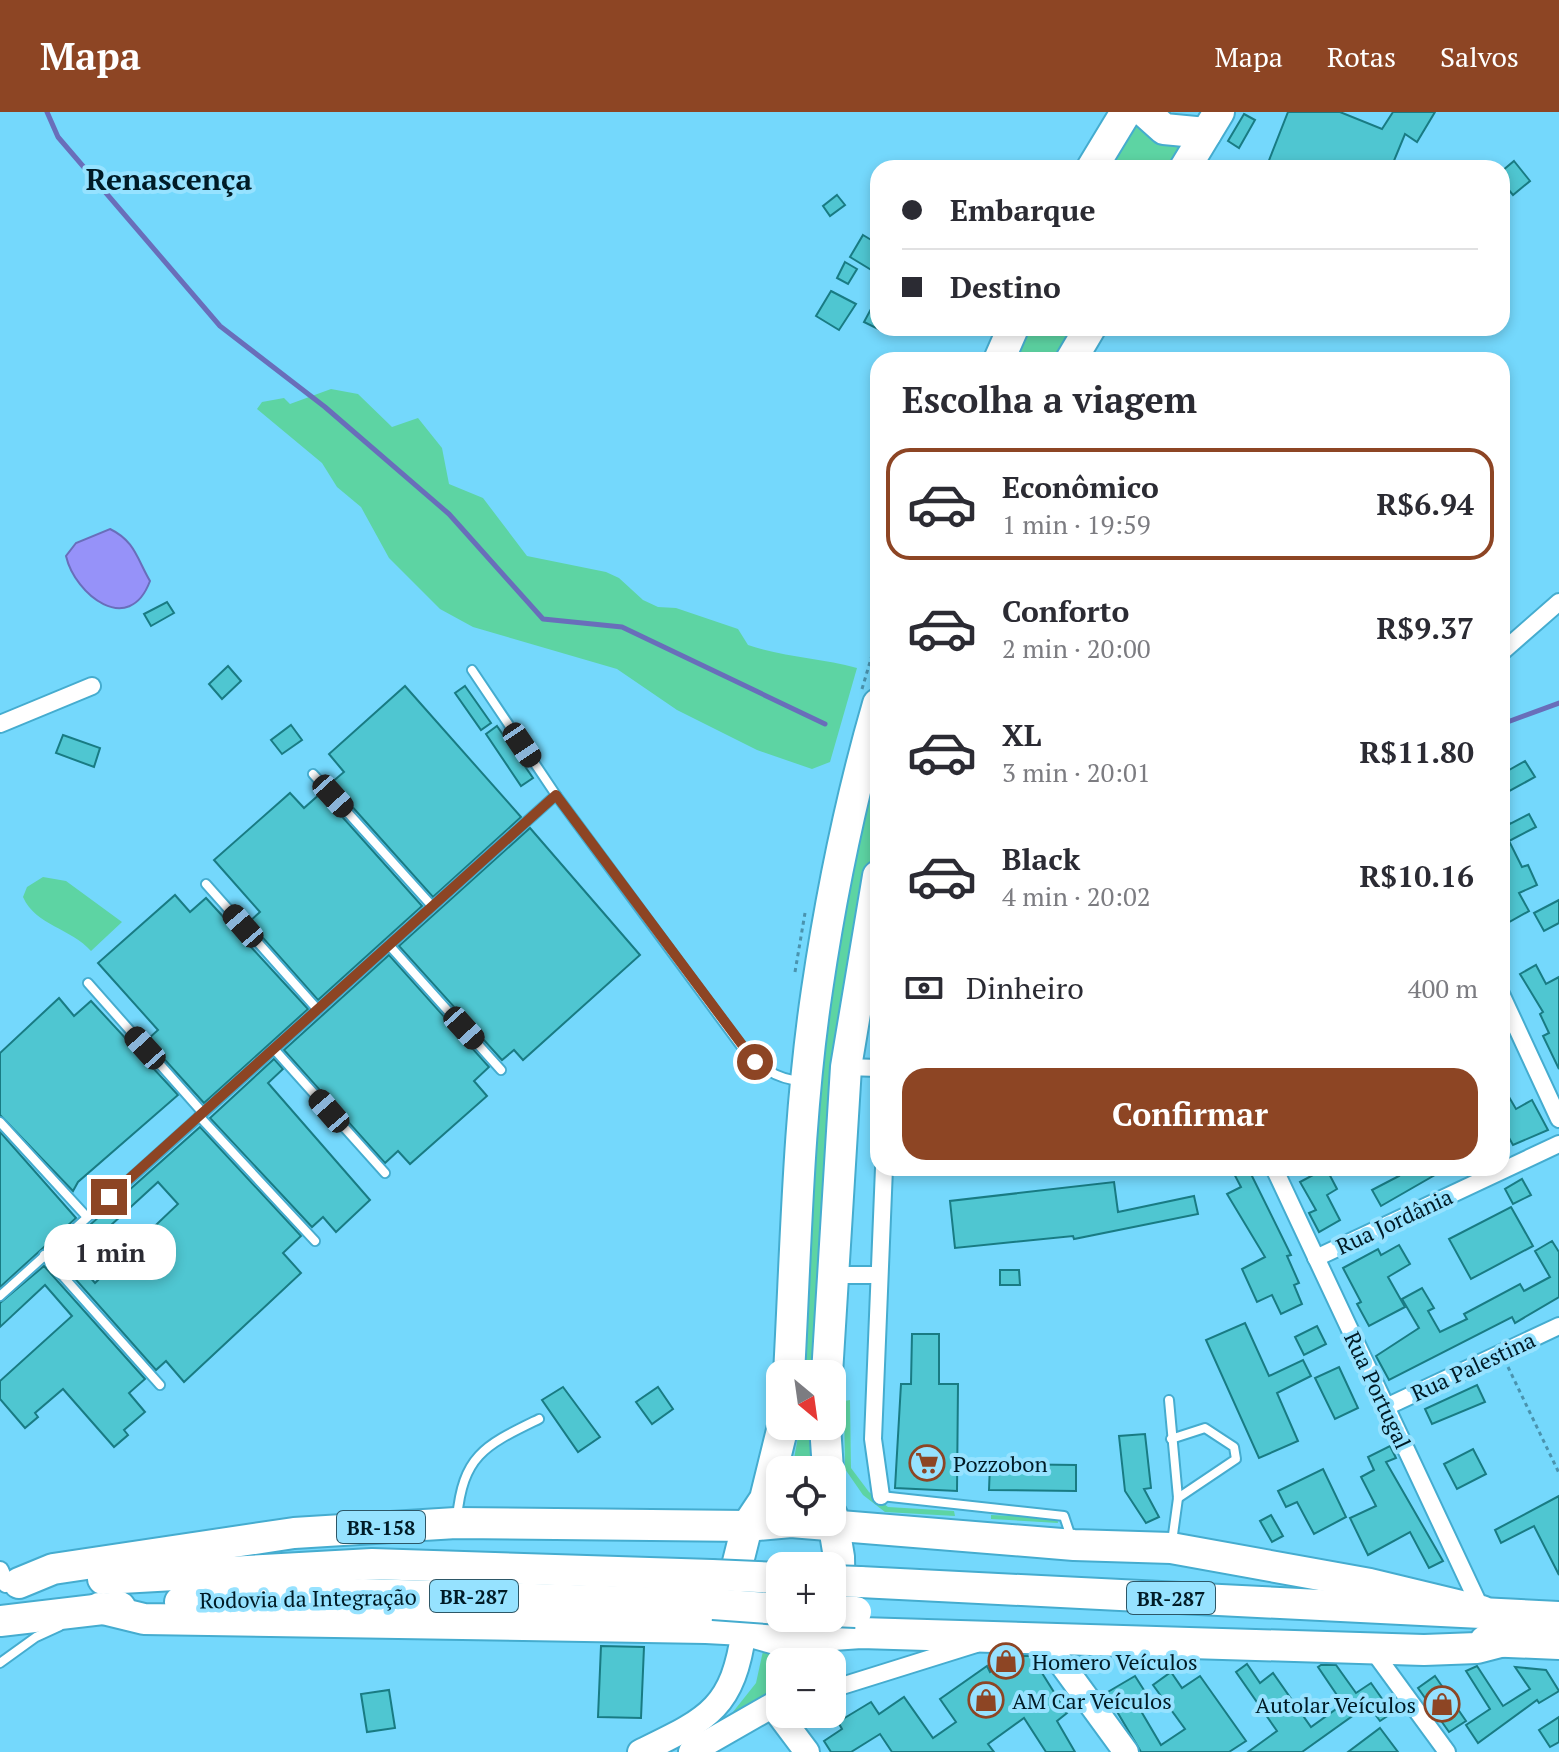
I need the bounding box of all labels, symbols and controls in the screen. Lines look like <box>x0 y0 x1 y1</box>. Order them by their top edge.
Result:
text: Mapa <box>40 31 141 81</box>
text: Mapa <box>1215 38 1283 75</box>
text: Rotas <box>1327 38 1396 75</box>
text: Salvos <box>1440 38 1519 75</box>
district label: Renascença <box>86 159 253 199</box>
text: Embarque <box>950 190 1096 230</box>
text: Destino <box>950 267 1061 307</box>
text: Escolha a viagem <box>902 376 1197 423</box>
text: Econômico <box>1002 467 1159 507</box>
icon: car <box>906 468 978 540</box>
text: R$6.94 <box>1376 484 1474 524</box>
text: 1 min · 19:59 <box>1002 507 1151 541</box>
text: Conforto <box>1002 591 1129 631</box>
icon: car <box>906 592 978 664</box>
text: R$9.37 <box>1376 608 1474 648</box>
text: 2 min · 20:00 <box>1002 631 1151 665</box>
text: XL <box>1002 715 1041 755</box>
icon: car <box>906 716 978 788</box>
car <box>499 718 545 772</box>
text: R$11.80 <box>1359 732 1474 772</box>
text: 3 min · 20:01 <box>1002 755 1151 789</box>
car <box>308 770 358 822</box>
text: Black <box>1002 839 1080 879</box>
icon: car <box>906 840 978 912</box>
text: R$10.16 <box>1359 856 1474 896</box>
text: 4 min · 20:02 <box>1002 879 1151 913</box>
car <box>218 900 268 952</box>
icon: cash <box>902 966 946 1010</box>
text: Dinheiro <box>966 968 1084 1008</box>
text: 400 m <box>1408 971 1478 1005</box>
car <box>439 1002 489 1054</box>
car <box>120 1022 170 1074</box>
route start <box>737 1044 773 1080</box>
button: Confirmar <box>902 1068 1478 1160</box>
car <box>304 1085 354 1137</box>
route end <box>91 1179 127 1215</box>
street label: Rua Jordânia <box>1331 1181 1457 1261</box>
callout: 1 min <box>43 1225 175 1281</box>
text: 1 min <box>74 1235 146 1269</box>
street label: Rua Palestina <box>1406 1325 1540 1407</box>
street label: Rua Portugal <box>1338 1327 1418 1453</box>
north arrow <box>766 1360 846 1440</box>
map controls <box>766 1360 846 1728</box>
supermarket icon: Pozzobon <box>908 1444 946 1482</box>
place label: Pozzobon <box>953 1449 1047 1478</box>
button: locate <box>766 1456 846 1536</box>
road number: BR-158 <box>337 1511 425 1543</box>
button: + <box>766 1552 846 1632</box>
road number: BR-287 <box>430 1580 518 1612</box>
street label: Rodovia da Integração <box>199 1582 417 1614</box>
road number: BR-287 <box>1127 1582 1215 1614</box>
shop icon: Homero Veículos <box>987 1642 1025 1680</box>
place label: Homero Veículos <box>1032 1647 1198 1676</box>
button: − <box>766 1648 846 1728</box>
shop icon: AM Car Veículos <box>967 1681 1005 1719</box>
shop icon: Autolar Veículos <box>1423 1685 1461 1723</box>
place label: AM Car Veículos <box>1012 1686 1172 1715</box>
place label: Autolar Veículos <box>1255 1690 1416 1719</box>

